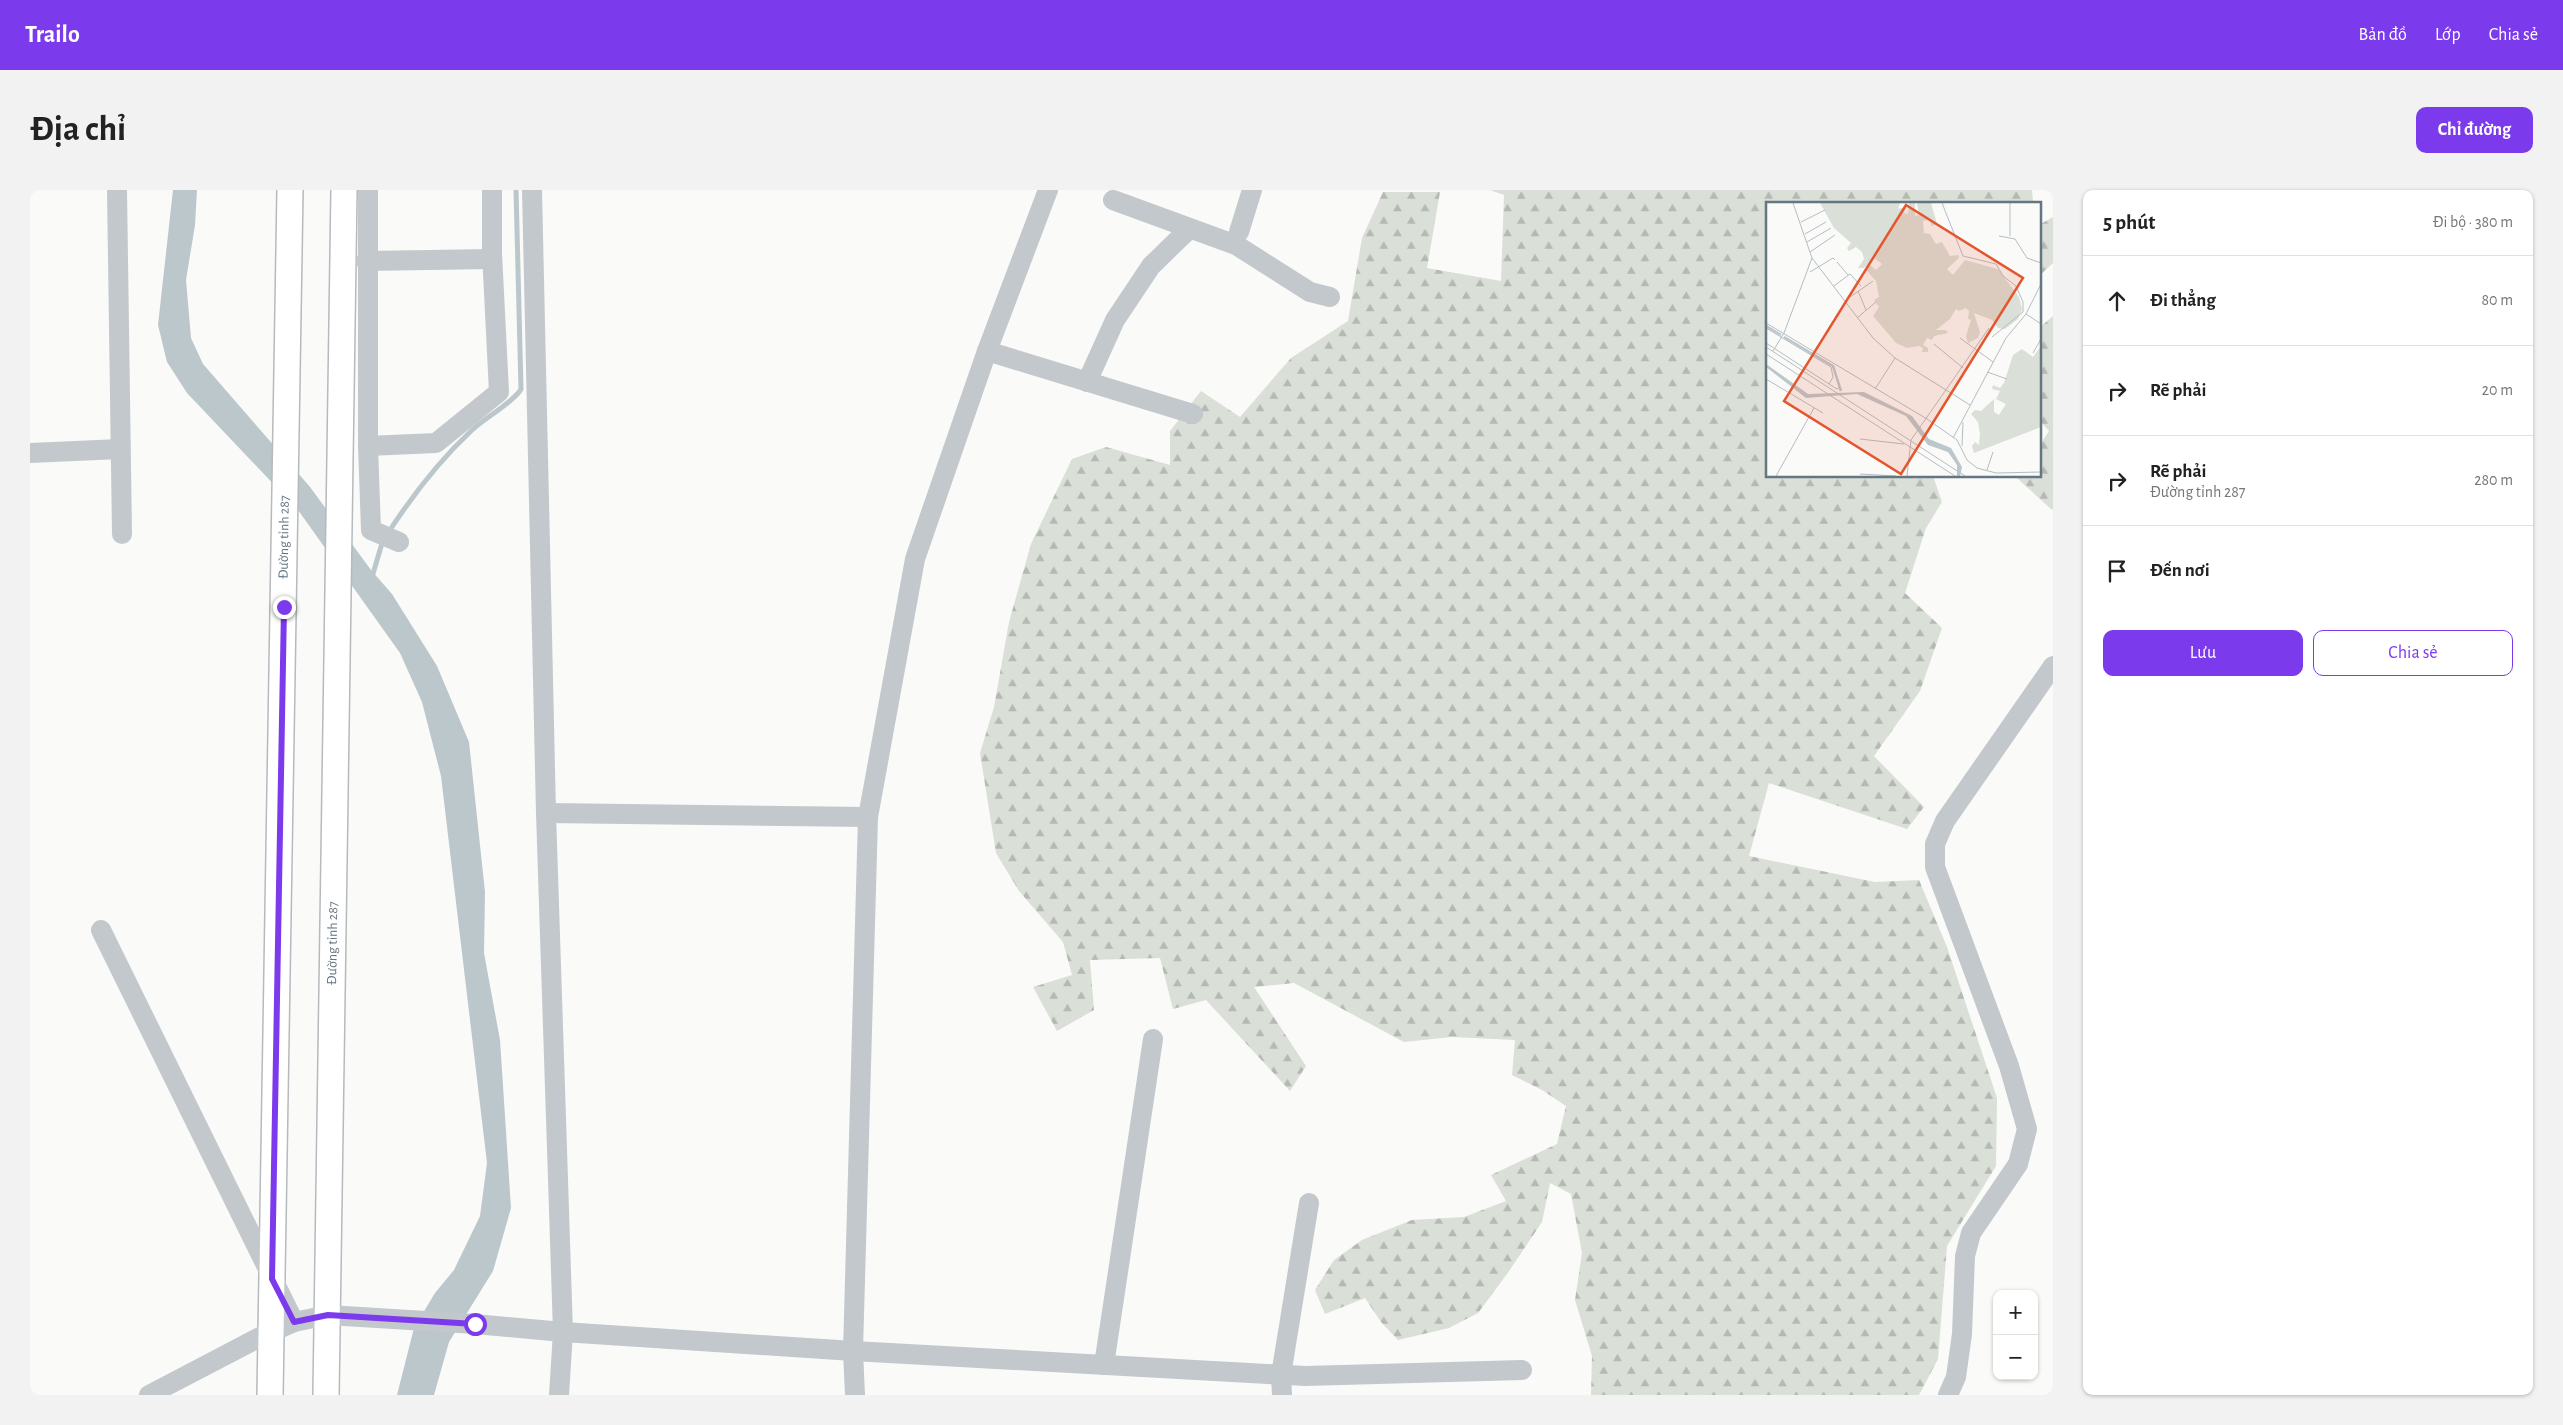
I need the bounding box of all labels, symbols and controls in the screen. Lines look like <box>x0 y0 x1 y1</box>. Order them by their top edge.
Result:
text: Trailo <box>25 23 80 47</box>
text: Bản đồ <box>2359 26 2407 44</box>
text: Lớp <box>2435 26 2461 44</box>
text: Chia sẻ <box>2489 26 2538 44</box>
button: Chỉ đường <box>2416 107 2533 153</box>
text: Địa chỉ <box>30 112 126 147</box>
inset map <box>1766 202 2040 478</box>
text: 5 phút <box>2103 212 2155 233</box>
text: Đi bộ · 380 m <box>2433 214 2513 230</box>
icon: ahead <box>2103 287 2131 315</box>
text: Đi thẳng <box>2150 291 2216 310</box>
text: 80 m <box>2482 292 2513 308</box>
icon: right <box>2103 377 2131 405</box>
text: Rẽ phải <box>2150 381 2207 400</box>
text: 20 m <box>2482 382 2513 398</box>
text: Rẽ phải <box>2150 462 2207 481</box>
icon: right <box>2103 467 2131 495</box>
text: 280 m <box>2474 472 2513 488</box>
text: Đường tỉnh 287 <box>2150 484 2246 500</box>
street label: Đường tỉnh 287 <box>277 495 292 579</box>
icon: arrive <box>2103 557 2131 585</box>
text: Đến nơi <box>2150 561 2210 580</box>
route end <box>273 596 296 619</box>
button: Lưu <box>2103 630 2303 676</box>
button: Chia sẻ <box>2313 630 2513 676</box>
street label: Đường tỉnh 287 <box>325 901 340 985</box>
map controls <box>1993 1290 2038 1380</box>
button: + <box>1993 1290 2038 1335</box>
route start <box>464 1313 487 1336</box>
button: − <box>1993 1335 2038 1380</box>

